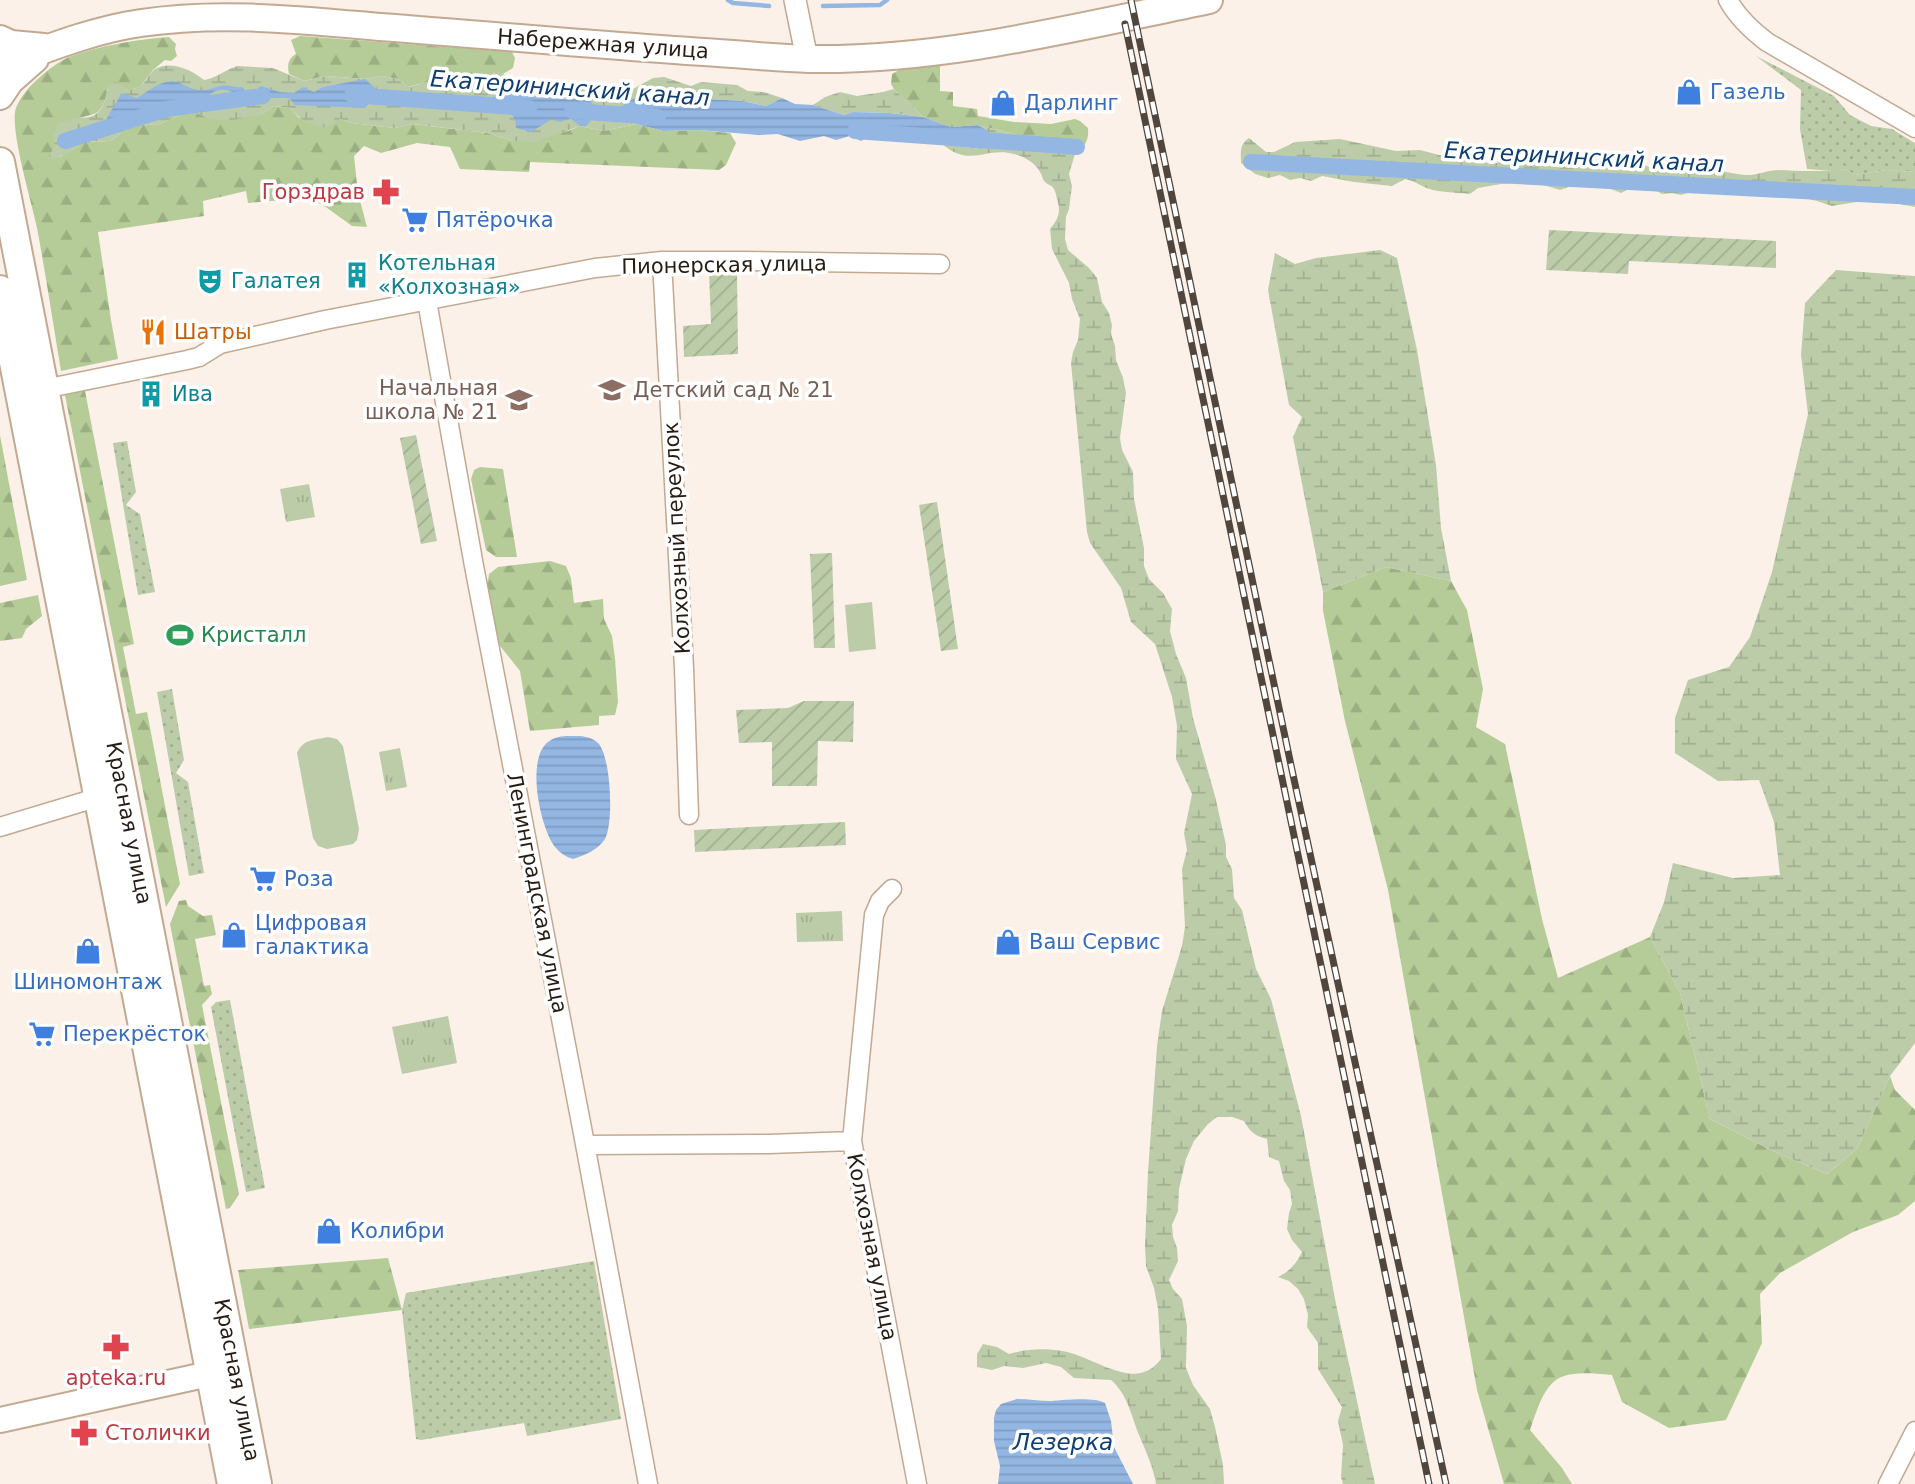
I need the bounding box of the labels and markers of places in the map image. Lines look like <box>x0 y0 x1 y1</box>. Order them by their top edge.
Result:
shop icon: Газель <box>1674 77 1704 107</box>
place label: Газель <box>1710 80 1786 104</box>
shop icon: Дарлинг <box>988 88 1018 118</box>
place label: Дарлинг <box>1024 91 1118 115</box>
pharmacy icon: Горздрав <box>371 177 401 207</box>
place label: Горздрав <box>262 180 365 204</box>
supermarket icon: Пятёрочка <box>400 205 430 235</box>
place label: Пятёрочка <box>436 208 554 232</box>
place label: Котельная «Колхозная» <box>378 251 521 299</box>
building icon: Котельная «Колхозная» <box>342 260 372 290</box>
theatre icon: Галатея <box>195 266 225 296</box>
place label: Галатея <box>231 269 321 293</box>
restaurant icon: Шатры <box>138 317 168 347</box>
place label: Шатры <box>174 320 251 344</box>
school or university icon: Детский сад № 21 <box>597 375 627 405</box>
place label: Начальная школа № 21 <box>365 376 498 424</box>
place label: Детский сад № 21 <box>633 378 834 402</box>
building icon: Ива <box>136 379 166 409</box>
place label: Ива <box>172 382 213 406</box>
school or university icon: Начальная школа № 21 <box>504 385 534 415</box>
sports icon: Кристалл <box>165 620 195 650</box>
place label: Кристалл <box>201 623 306 647</box>
supermarket icon: Роза <box>248 864 278 894</box>
place label: Роза <box>284 867 334 891</box>
place label: Цифровая галактика <box>255 911 369 959</box>
shop icon: Цифровая галактика <box>219 920 249 950</box>
shop icon: Ваш Сервис <box>993 927 1023 957</box>
place label: Ваш Сервис <box>1029 930 1161 954</box>
shop icon: Шиномонтаж <box>73 936 103 966</box>
place label: Шиномонтаж <box>13 970 163 994</box>
supermarket icon: Перекрёсток <box>27 1019 57 1049</box>
place label: Перекрёсток <box>63 1022 206 1046</box>
shop icon: Колибри <box>314 1216 344 1246</box>
place label: Колибри <box>350 1219 445 1243</box>
pharmacy icon: apteka.ru <box>101 1332 131 1362</box>
place label: apteka.ru <box>66 1366 166 1390</box>
pharmacy icon: Столички <box>69 1418 99 1448</box>
place label: Столички <box>105 1421 211 1445</box>

